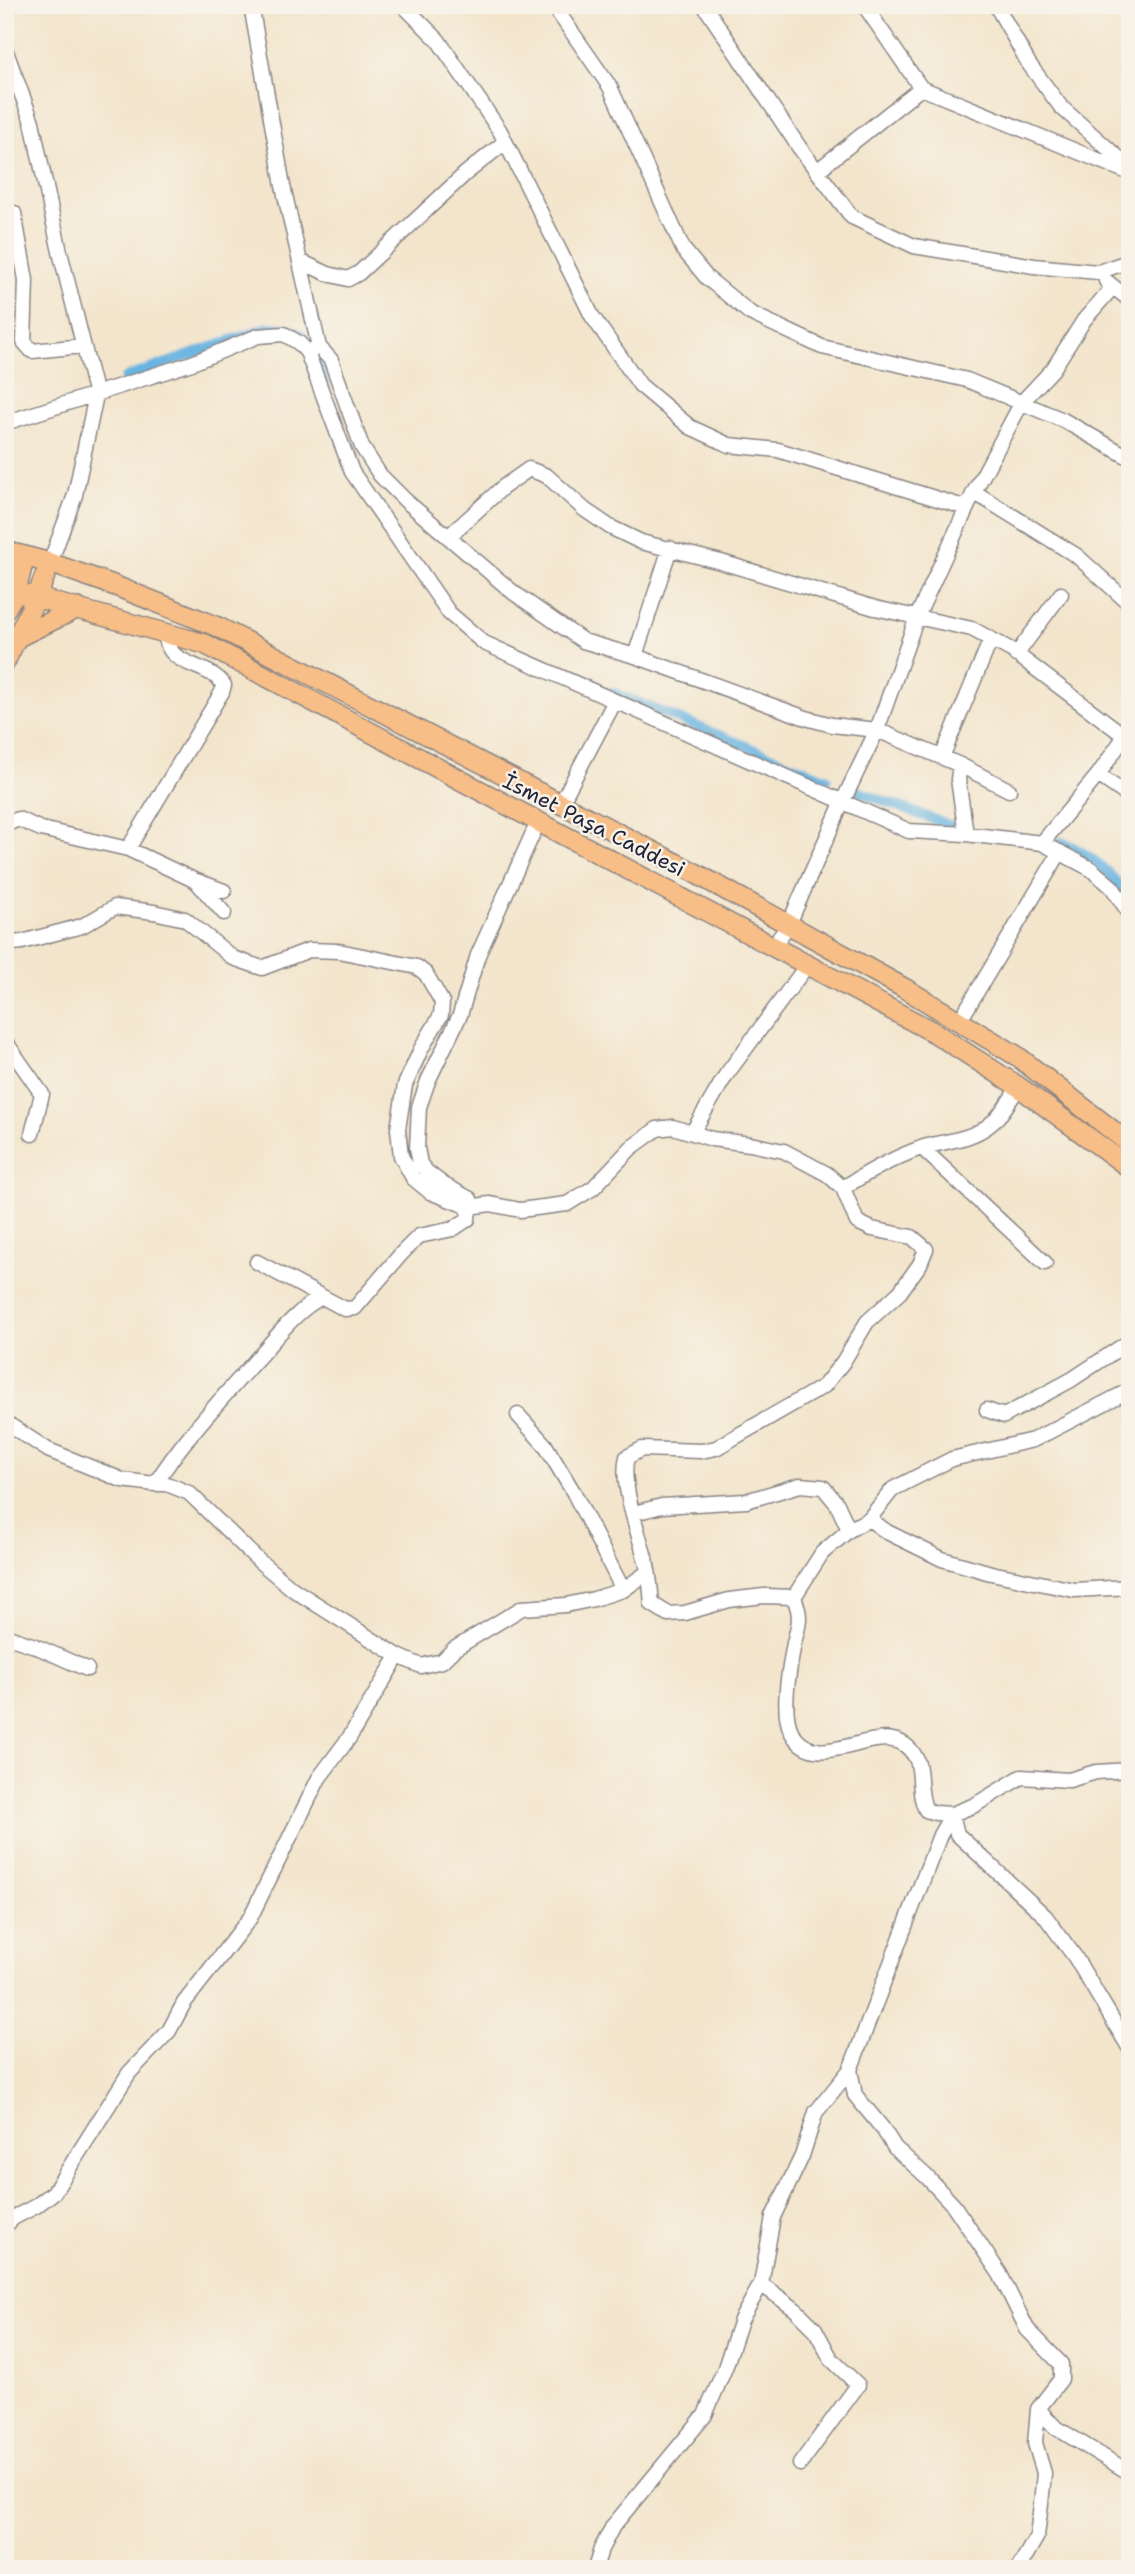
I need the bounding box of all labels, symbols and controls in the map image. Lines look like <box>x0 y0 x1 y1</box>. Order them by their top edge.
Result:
street label: İsmet Paşa Caddesi <box>498 767 690 883</box>

